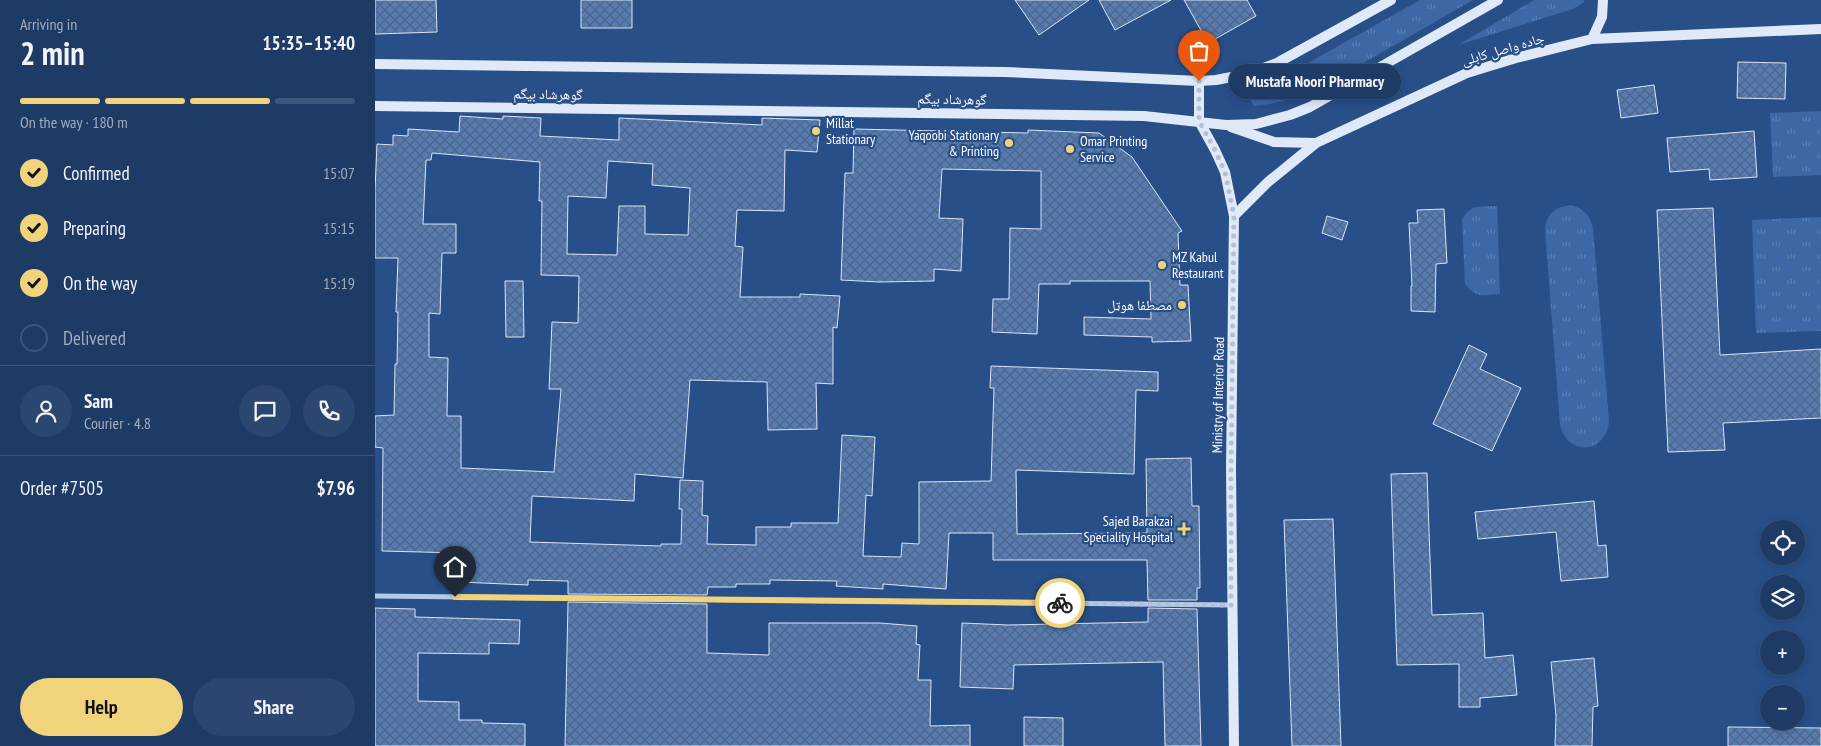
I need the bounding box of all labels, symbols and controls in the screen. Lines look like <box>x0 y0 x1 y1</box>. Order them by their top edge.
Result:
text: Arriving in <box>20 14 77 34</box>
street label: جاده واصل کابلی <box>1460 29 1547 69</box>
pin <box>1178 30 1220 81</box>
text: 15:35–15:40 <box>262 31 355 55</box>
text: 2 min <box>20 32 85 74</box>
icon: bag <box>1185 37 1213 65</box>
callout: Mustafa Noori Pharmacy <box>1229 64 1401 98</box>
text: Mustafa Noori Pharmacy <box>1246 71 1384 91</box>
street label: گوهرشاد بیگم <box>513 84 583 105</box>
street label: گوهرشاد بیگم <box>917 89 987 110</box>
text: On the way · 180 m <box>20 112 128 132</box>
place label: Millat Stationary <box>826 114 876 148</box>
marker: Millat Stationary <box>810 125 822 137</box>
place label: Yaqoobi Stationary & Printing <box>908 126 1000 160</box>
place label: Omar Printing Service <box>1080 132 1147 166</box>
marker: Yaqoobi Stationary & Printing <box>1003 137 1015 149</box>
marker: Omar Printing Service <box>1064 143 1076 155</box>
icon: check <box>20 159 48 187</box>
text: Confirmed <box>63 161 130 185</box>
text: 15:07 <box>323 163 355 183</box>
icon: check <box>20 214 48 242</box>
text: Preparing <box>63 216 126 240</box>
text: 15:15 <box>323 218 355 238</box>
place label: MZ Kabul Restaurant <box>1172 248 1224 282</box>
marker: MZ Kabul Restaurant <box>1156 259 1168 271</box>
icon: check <box>20 269 48 297</box>
text: On the way <box>63 271 137 295</box>
text: 15:19 <box>323 273 355 293</box>
place label: مصطفا هوټل <box>1107 296 1172 314</box>
marker: مصطفا هوټل <box>1176 299 1188 311</box>
text: Delivered <box>63 326 126 350</box>
street label: Ministry of Interior Road <box>1208 337 1228 453</box>
button: person <box>20 385 72 437</box>
button: chat <box>239 385 291 437</box>
button: phone <box>303 385 355 437</box>
text: Sam <box>84 389 113 413</box>
text: Courier · 4.8 <box>84 413 151 433</box>
text: Order #7505 <box>20 476 104 500</box>
text: $7.96 <box>317 476 355 500</box>
place label: Sajed Barakzai Speciality Hospital <box>1084 512 1174 546</box>
map controls <box>1760 520 1805 730</box>
button: locate <box>1760 520 1805 565</box>
marker: Sajed Barakzai Speciality Hospital <box>1177 522 1191 536</box>
pin <box>434 546 476 597</box>
icon: home <box>441 553 469 581</box>
button: layers <box>1760 575 1805 620</box>
courier <box>1035 578 1085 628</box>
icon: bike <box>1046 589 1074 617</box>
button: + <box>1760 630 1805 675</box>
button: Help <box>20 678 183 736</box>
button: Share <box>193 678 355 736</box>
button: − <box>1760 685 1805 730</box>

